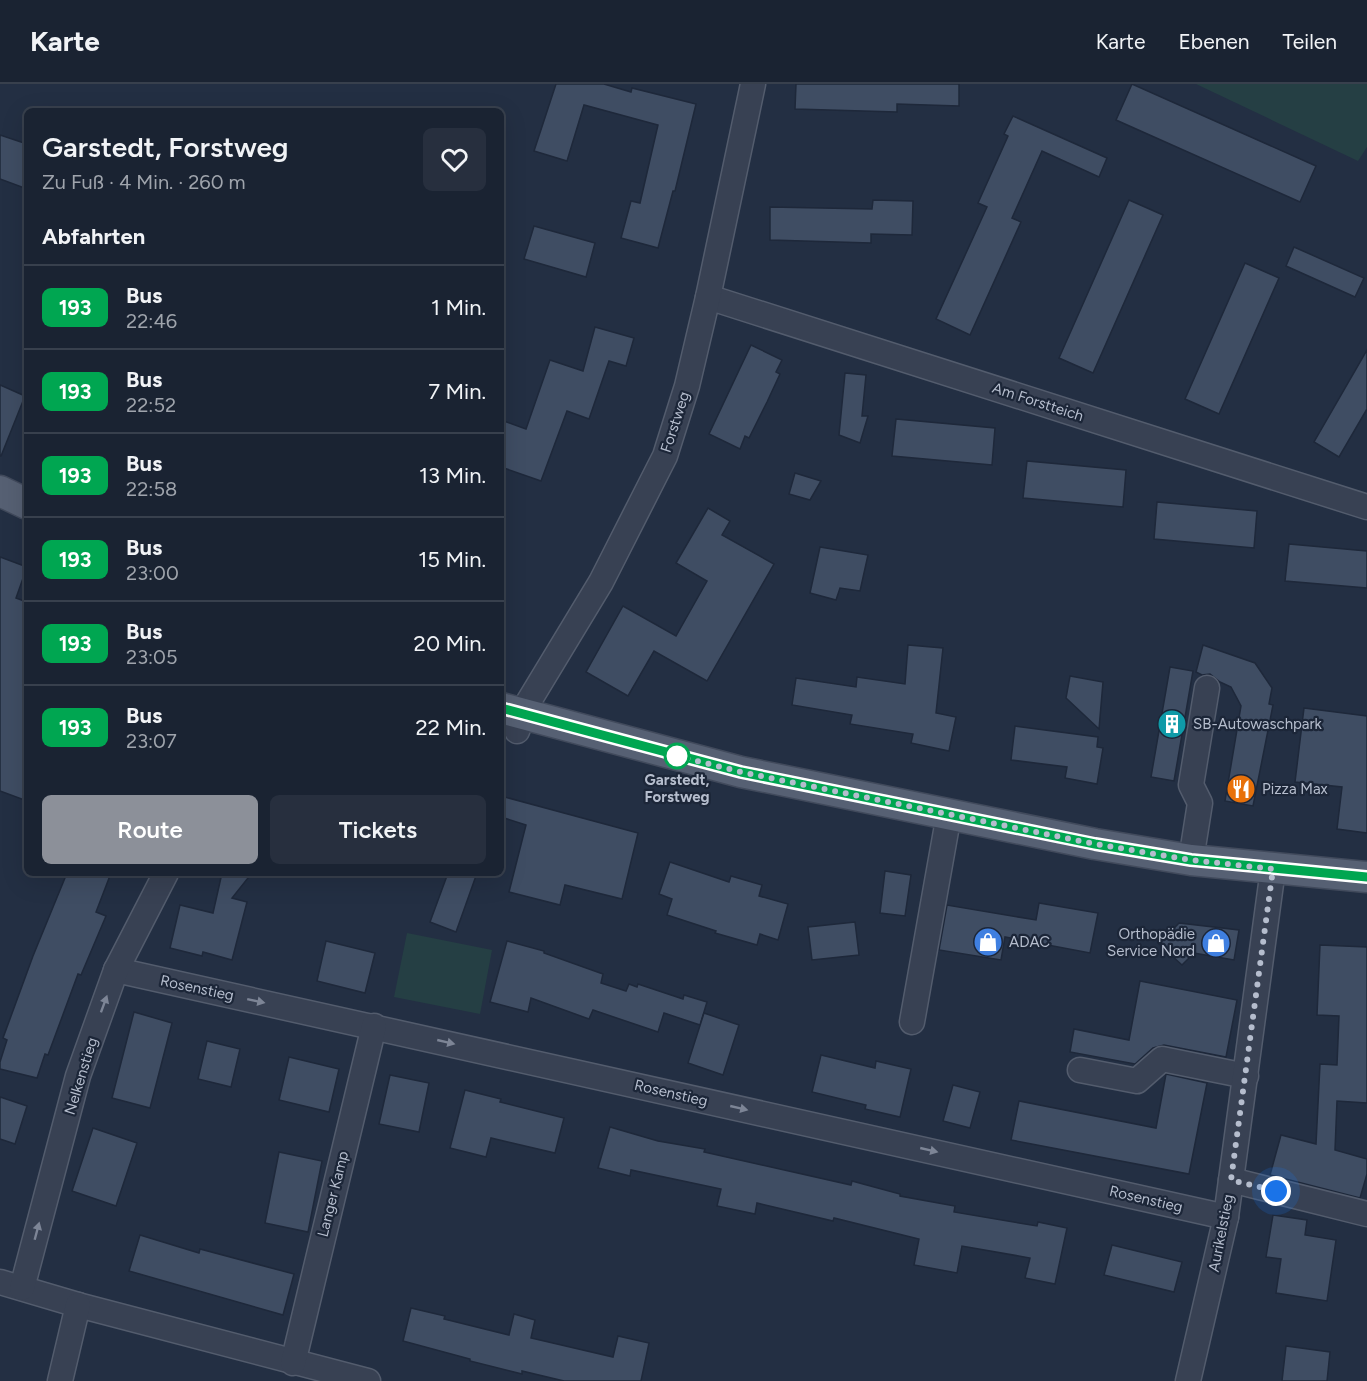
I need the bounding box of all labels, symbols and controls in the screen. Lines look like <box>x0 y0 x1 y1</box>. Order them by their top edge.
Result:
text: Karte <box>30 24 100 58</box>
text: Karte <box>1096 29 1145 54</box>
text: Ebenen <box>1178 29 1250 54</box>
text: Teilen <box>1283 29 1337 54</box>
button: heart <box>423 128 486 191</box>
text: Garstedt, Forstweg <box>42 130 289 164</box>
text: Zu Fuß · 4 Min. · 260 m <box>42 170 245 194</box>
text: Abfahrten <box>42 223 145 250</box>
text: Bus <box>126 282 162 309</box>
text: 1 Min. <box>431 294 486 321</box>
text: 193 <box>59 295 91 320</box>
text: 22:46 <box>126 309 177 333</box>
text: Bus <box>126 366 162 393</box>
text: 7 Min. <box>428 378 486 405</box>
text: 193 <box>59 379 91 404</box>
street label: Am Forstteich <box>990 379 1086 425</box>
street label: Forstweg <box>657 389 693 455</box>
text: 22:52 <box>126 393 176 417</box>
text: Bus <box>126 450 162 477</box>
text: 13 Min. <box>419 462 486 489</box>
text: 193 <box>59 463 91 488</box>
text: 22:58 <box>126 477 177 501</box>
text: Bus <box>126 534 162 561</box>
text: 15 Min. <box>418 546 486 573</box>
text: 193 <box>59 547 91 572</box>
text: 23:00 <box>126 561 179 585</box>
text: Bus <box>126 618 162 645</box>
text: 20 Min. <box>414 630 486 657</box>
text: 193 <box>59 631 91 656</box>
text: 23:05 <box>126 645 177 669</box>
text: Bus <box>126 702 162 729</box>
building icon: SB-Autowaschpark <box>1156 708 1188 740</box>
text: 22 Min. <box>415 714 486 741</box>
text: 193 <box>59 715 91 740</box>
place label: SB-Autowaschpark <box>1193 715 1323 733</box>
text: 23:07 <box>126 729 177 753</box>
marker: Garstedt, Forstweg <box>664 743 690 769</box>
place label: Garstedt, Forstweg <box>644 771 710 806</box>
restaurant icon: Pizza Max <box>1225 773 1257 805</box>
place label: Pizza Max <box>1262 780 1328 798</box>
button: Route <box>42 795 258 864</box>
button: Tickets <box>270 795 486 864</box>
place label: Orthopädie Service Nord <box>1107 925 1195 960</box>
shop icon: ADAC <box>972 926 1004 958</box>
shop icon: Orthopädie Service Nord <box>1200 927 1232 959</box>
place label: ADAC <box>1009 933 1050 951</box>
street label: Rosenstieg <box>159 971 235 1005</box>
one-way arrow <box>100 995 110 1013</box>
one-way arrow <box>246 996 265 1006</box>
street label: Nelkenstieg <box>61 1035 101 1117</box>
one-way arrow <box>437 1038 455 1048</box>
street label: Rosenstieg <box>633 1076 709 1110</box>
one-way arrow <box>730 1103 748 1113</box>
one-way arrow <box>920 1146 939 1156</box>
street label: Langer Kamp <box>314 1149 352 1239</box>
your location <box>1261 1176 1291 1206</box>
street label: Rosenstieg <box>1108 1182 1184 1216</box>
street label: Aurikelstieg <box>1205 1193 1237 1273</box>
one-way arrow <box>33 1222 43 1241</box>

